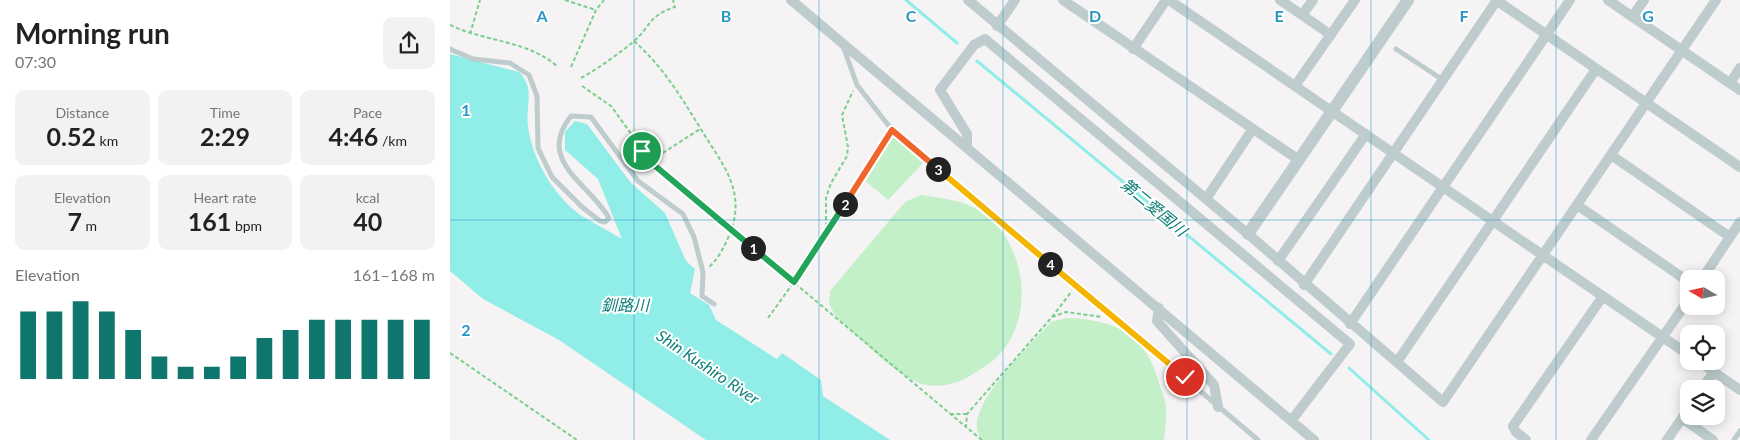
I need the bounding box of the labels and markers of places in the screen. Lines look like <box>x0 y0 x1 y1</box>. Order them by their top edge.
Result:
pin <box>621 130 663 172</box>
pin: 3 <box>926 156 950 182</box>
pin: 2 <box>832 192 858 216</box>
pin: 1 <box>740 236 766 260</box>
pin: 4 <box>1038 252 1062 276</box>
pin <box>1164 356 1206 398</box>

